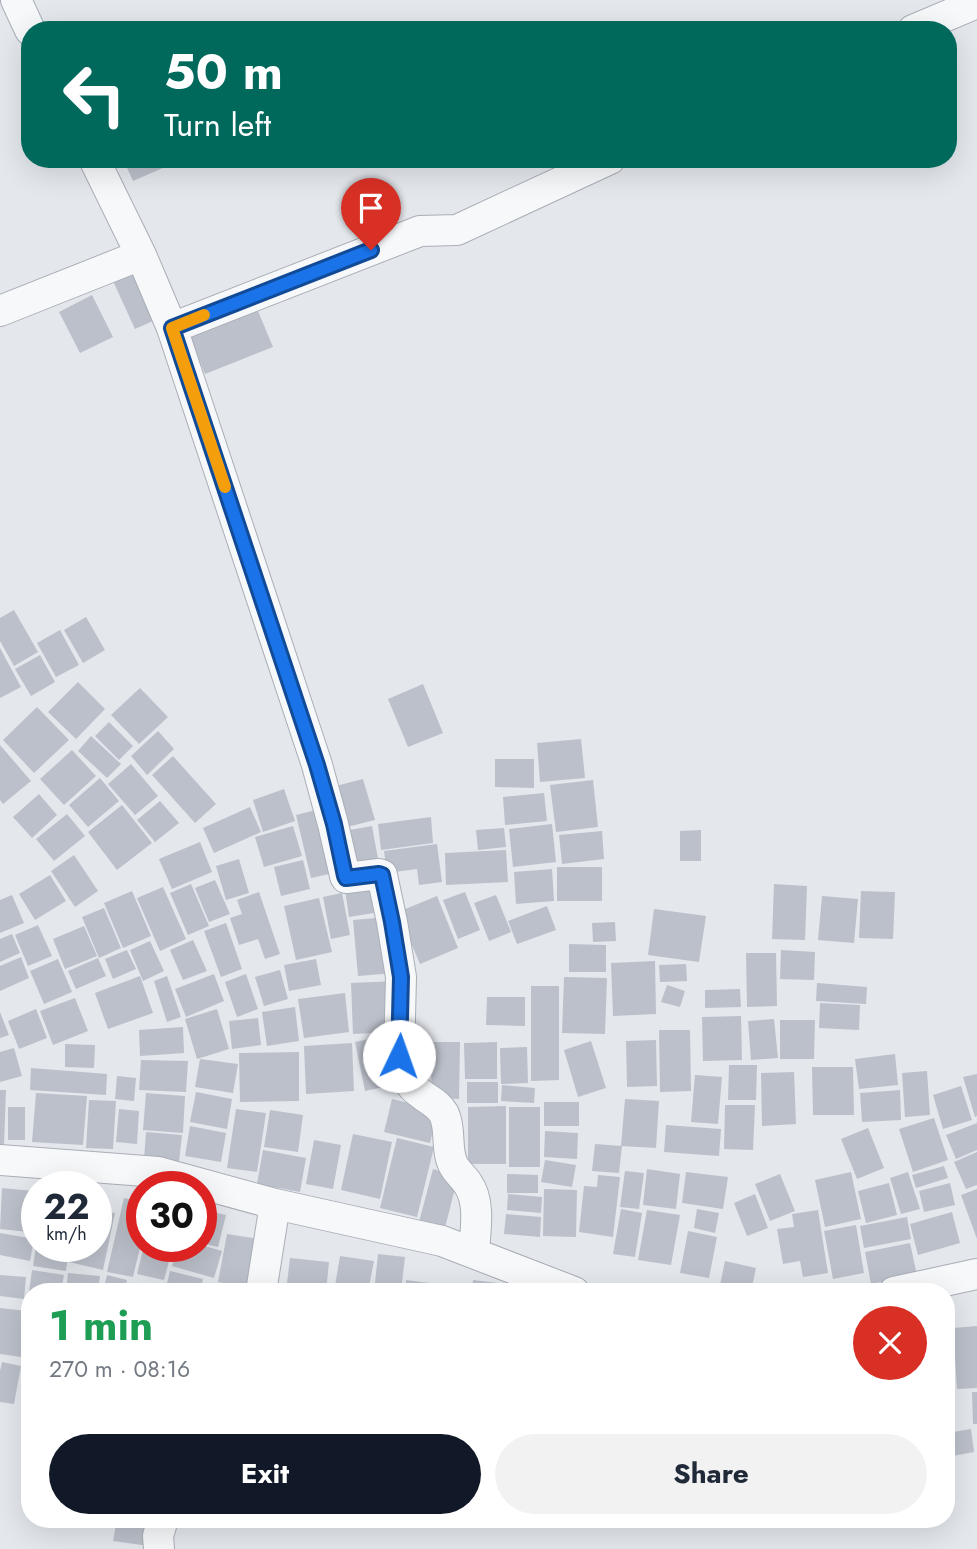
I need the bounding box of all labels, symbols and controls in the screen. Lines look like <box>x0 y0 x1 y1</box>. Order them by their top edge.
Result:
text: 50 m <box>164 37 283 107</box>
icon: left <box>49 49 140 140</box>
text: Turn left <box>164 102 271 148</box>
pin <box>341 178 401 250</box>
icon: arrive <box>352 189 390 227</box>
position arrow <box>362 1019 436 1093</box>
speed limit sign: 30 <box>126 1171 217 1262</box>
text: 22 <box>44 1182 89 1232</box>
text: km/h <box>46 1221 87 1247</box>
text: 1 min <box>49 1295 153 1356</box>
button: close <box>853 1306 927 1380</box>
text: 270 m · 08:16 <box>49 1352 190 1386</box>
button: Exit <box>49 1434 481 1514</box>
button: Share <box>495 1434 927 1514</box>

